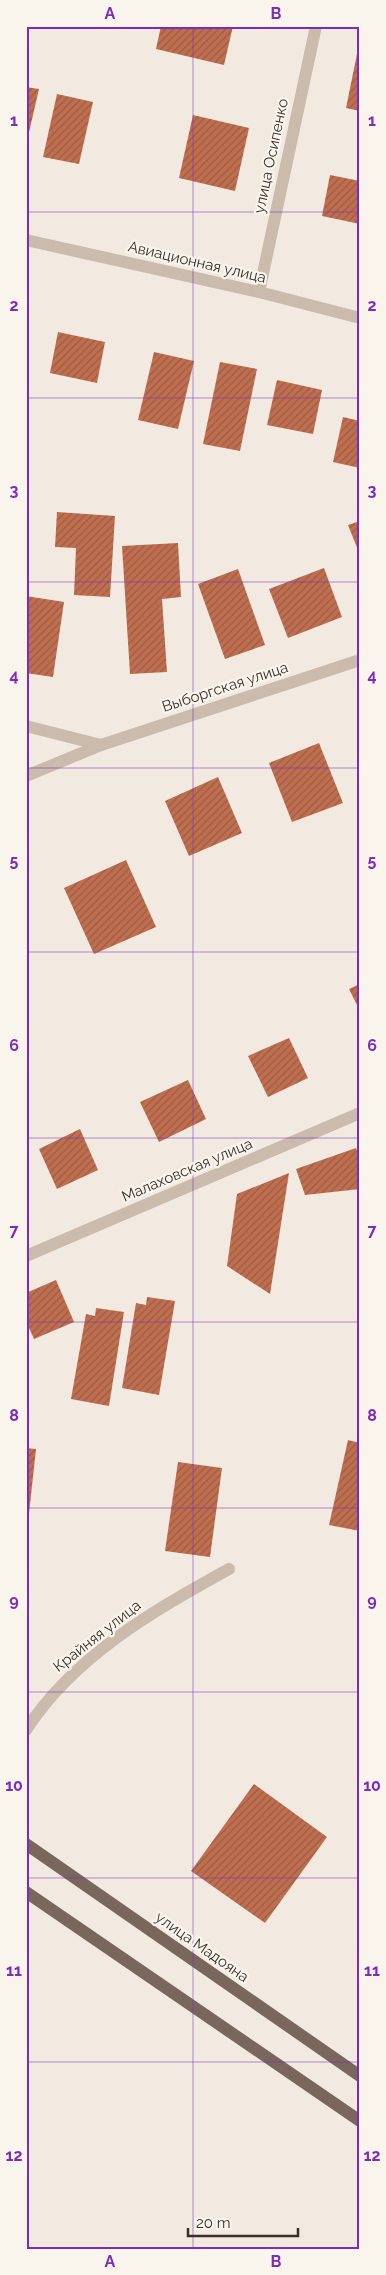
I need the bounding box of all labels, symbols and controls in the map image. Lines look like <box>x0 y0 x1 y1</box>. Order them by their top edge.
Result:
text: A <box>105 4 116 23</box>
text: B <box>271 4 282 23</box>
street label: улица Осипенко <box>250 97 292 215</box>
text: 1 <box>10 111 18 130</box>
text: 1 <box>368 111 376 130</box>
street label: Авиационная улица <box>126 237 268 287</box>
text: 2 <box>9 296 19 315</box>
text: 2 <box>367 296 377 315</box>
text: 3 <box>10 481 19 500</box>
text: 3 <box>368 481 377 500</box>
street label: Выборгская улица <box>160 658 290 716</box>
text: 4 <box>9 666 19 685</box>
text: 4 <box>367 666 377 685</box>
text: 5 <box>10 851 19 870</box>
text: 5 <box>368 851 377 870</box>
text: 6 <box>9 1036 19 1055</box>
text: 6 <box>367 1036 377 1055</box>
street label: Малаховская улица <box>119 1134 255 1206</box>
text: 7 <box>10 1221 19 1240</box>
text: 7 <box>368 1221 377 1240</box>
text: 8 <box>9 1406 19 1425</box>
text: 8 <box>367 1406 377 1425</box>
text: 9 <box>9 1591 19 1610</box>
text: 9 <box>367 1591 377 1610</box>
street label: Крайняя улица <box>50 1596 144 1676</box>
text: 10 <box>5 1776 23 1795</box>
text: 10 <box>363 1776 381 1795</box>
street label: улица Мадояна <box>152 1908 252 1986</box>
text: 11 <box>6 1961 22 1980</box>
text: 11 <box>364 1961 380 1980</box>
text: 12 <box>6 2146 22 2165</box>
text: 12 <box>364 2146 380 2165</box>
scale bar <box>188 2205 298 2237</box>
text: 20 m <box>196 2214 231 2232</box>
text: A <box>105 2252 116 2271</box>
text: B <box>271 2252 282 2271</box>

